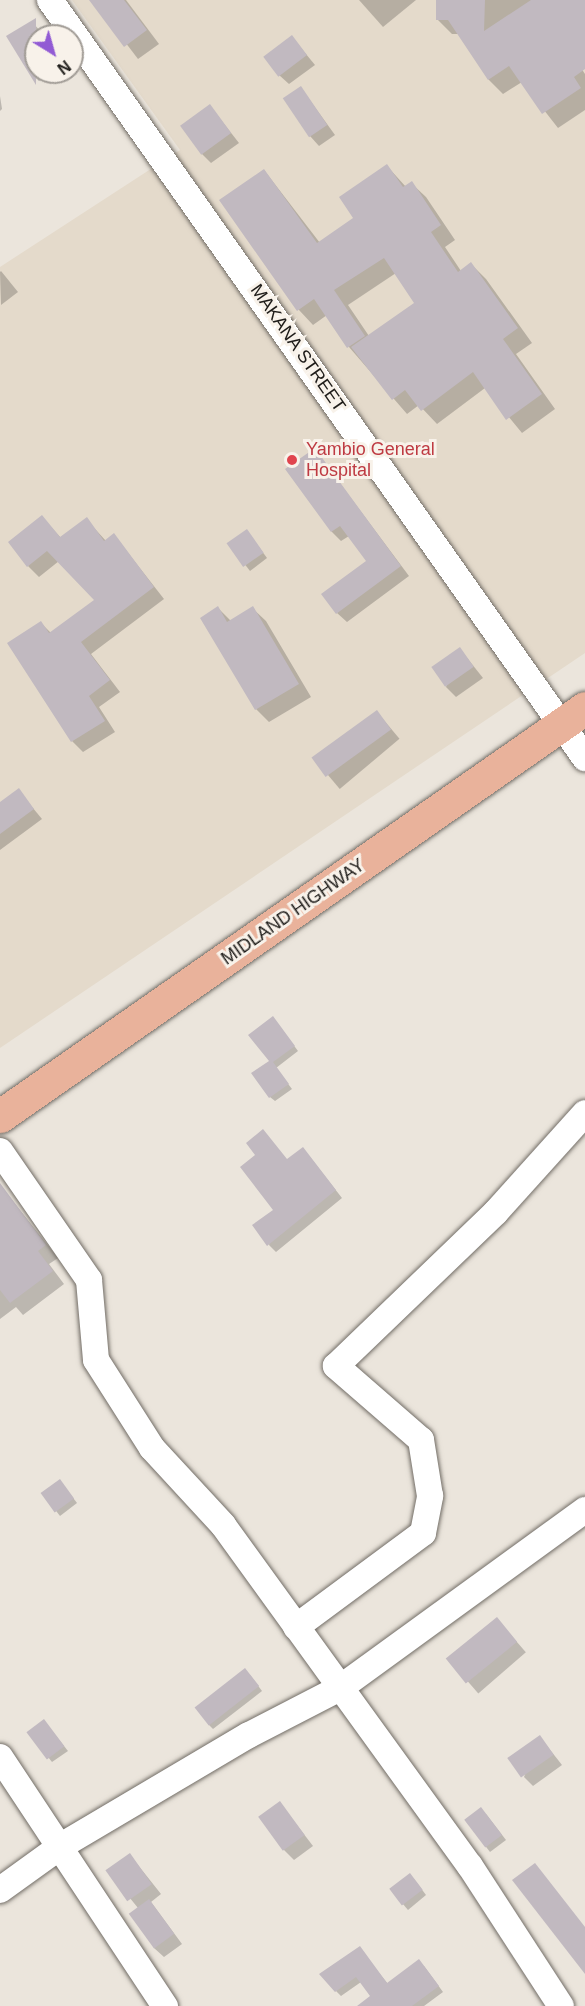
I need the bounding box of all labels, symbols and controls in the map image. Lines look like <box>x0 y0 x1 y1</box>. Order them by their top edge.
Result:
north arrow <box>24 24 84 84</box>
text: N <box>54 57 74 77</box>
street label: MAKANA STREET <box>246 280 350 416</box>
place label: Yambio General Hospital <box>306 439 435 482</box>
marker: Yambio General Hospital <box>283 451 301 469</box>
street label: MIDLAND HIGHWAY <box>217 854 369 970</box>

